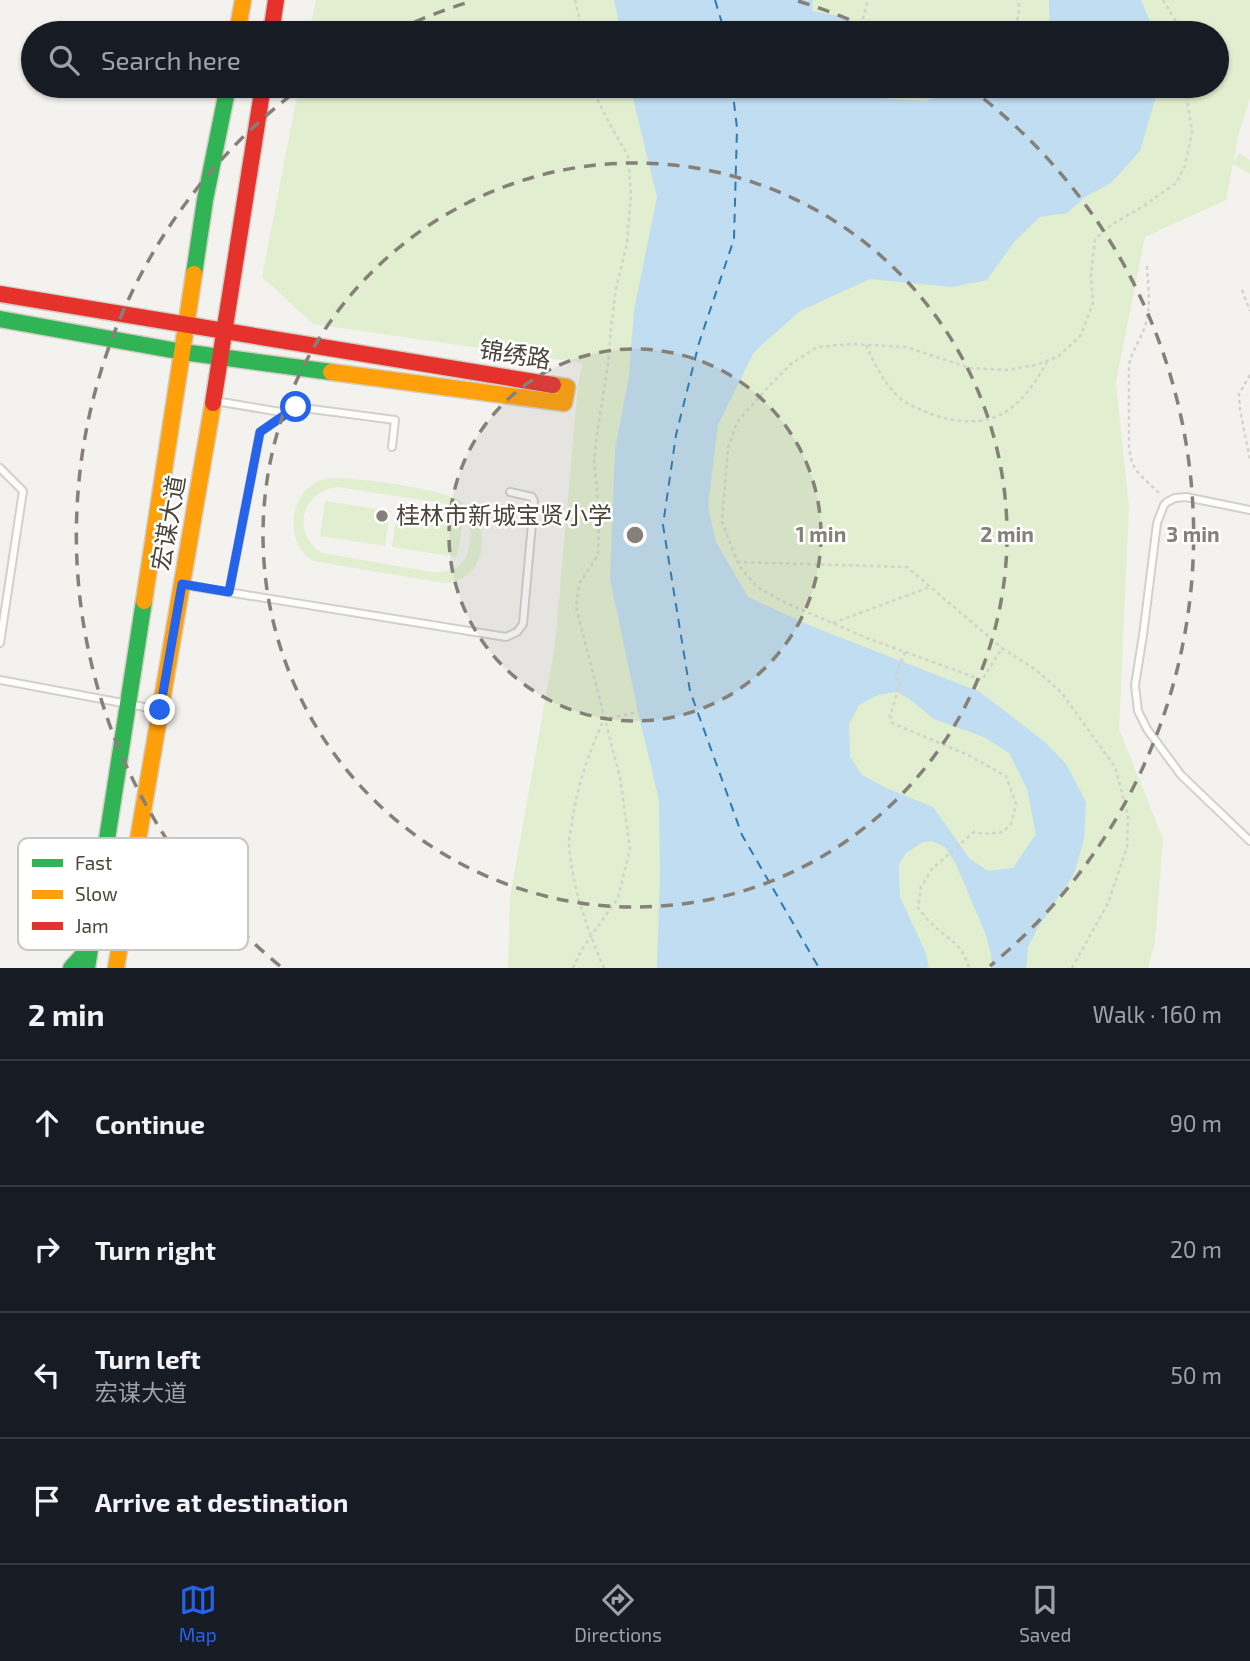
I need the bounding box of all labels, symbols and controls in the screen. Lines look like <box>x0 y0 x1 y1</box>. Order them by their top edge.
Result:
search box <box>21 21 1229 98</box>
icon: search <box>45 41 83 79</box>
text: Search here <box>101 44 241 75</box>
street label: 锦绣路 <box>477 334 553 373</box>
route start <box>280 391 311 422</box>
street label: 宏谋大道 <box>145 473 190 573</box>
place label: 桂林市新城宝贤小学 <box>396 500 612 529</box>
marker: 桂林市新城宝贤小学 <box>374 508 390 524</box>
text: 1 min <box>796 521 846 546</box>
text: 2 min <box>980 521 1034 546</box>
text: 3 min <box>1166 521 1220 546</box>
centre of rings <box>623 523 647 547</box>
route end <box>144 694 175 725</box>
legend <box>18 838 248 950</box>
text: Fast <box>75 851 112 874</box>
text: Slow <box>75 882 118 905</box>
text: Jam <box>75 914 109 937</box>
text: 2 min <box>28 996 105 1032</box>
text: Walk · 160 m <box>1092 1000 1222 1028</box>
icon: ahead <box>28 1104 66 1142</box>
text: Continue <box>95 1108 205 1139</box>
text: 90 m <box>1170 1109 1222 1137</box>
icon: right <box>28 1230 66 1268</box>
text: Turn right <box>95 1234 216 1265</box>
text: 20 m <box>1170 1235 1222 1263</box>
text: Turn left <box>95 1343 201 1374</box>
icon: left <box>28 1356 66 1394</box>
text: 50 m <box>1171 1361 1222 1389</box>
text: 宏谋大道 <box>95 1378 187 1406</box>
icon: arrive <box>28 1482 66 1520</box>
text: Arrive at destination <box>95 1486 348 1517</box>
tab: Map <box>179 1581 217 1646</box>
tab: Directions <box>574 1581 662 1646</box>
tab: Saved <box>1019 1581 1071 1646</box>

